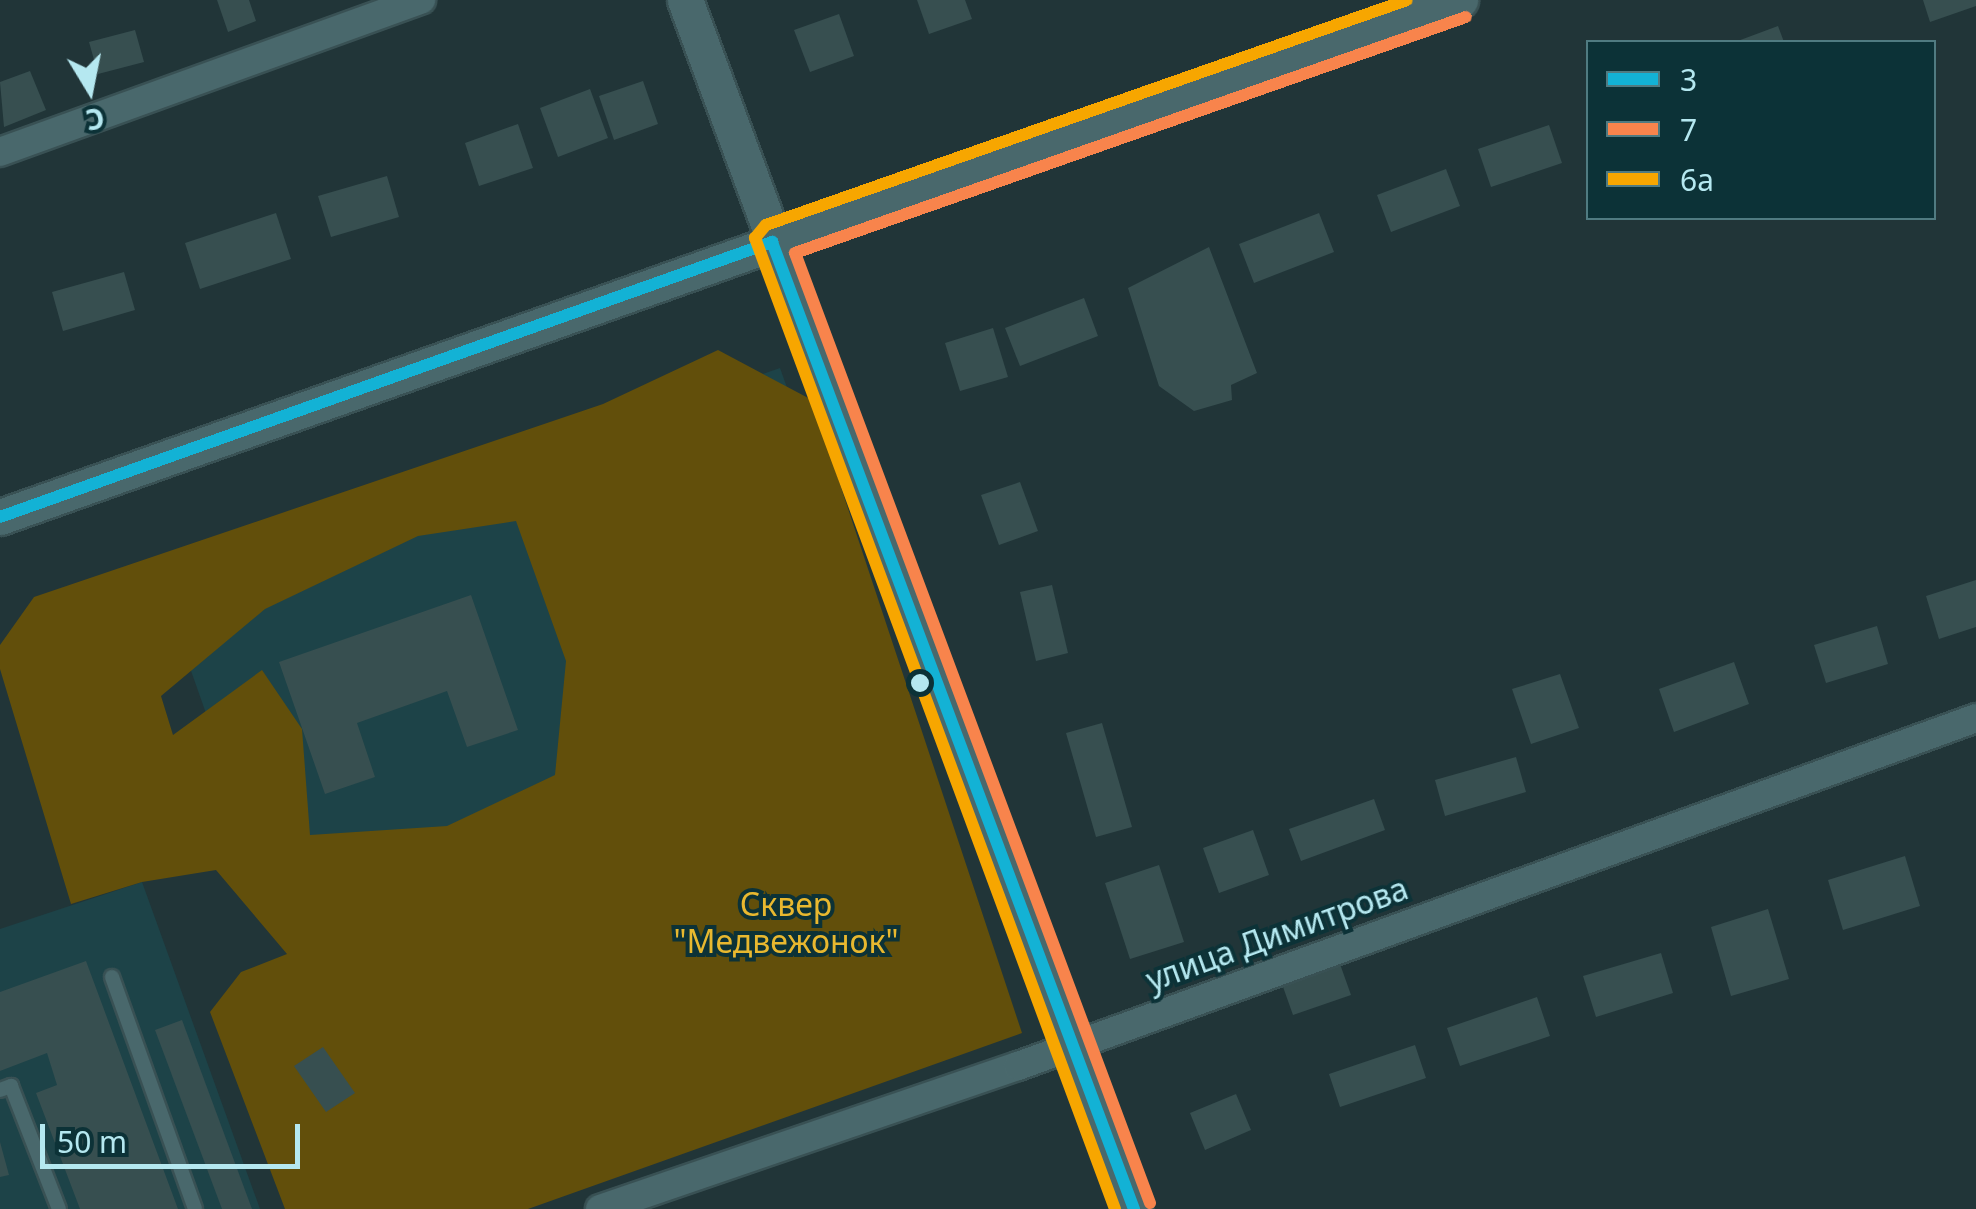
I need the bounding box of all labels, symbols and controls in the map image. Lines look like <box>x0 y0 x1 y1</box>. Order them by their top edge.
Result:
north arrow <box>40 40 140 140</box>
legend <box>1586 40 1936 220</box>
text: 3 <box>1680 59 1697 100</box>
text: С <box>83 99 107 140</box>
text: 7 <box>1680 109 1697 150</box>
text: 6а <box>1680 159 1714 200</box>
unlabelled marker <box>910 673 930 693</box>
street label: улица Димитрова <box>1141 869 1413 999</box>
park label: Сквер "Медвежонок" <box>673 886 899 961</box>
scale bar <box>45 1104 305 1166</box>
text: 50 m <box>57 1121 127 1162</box>

